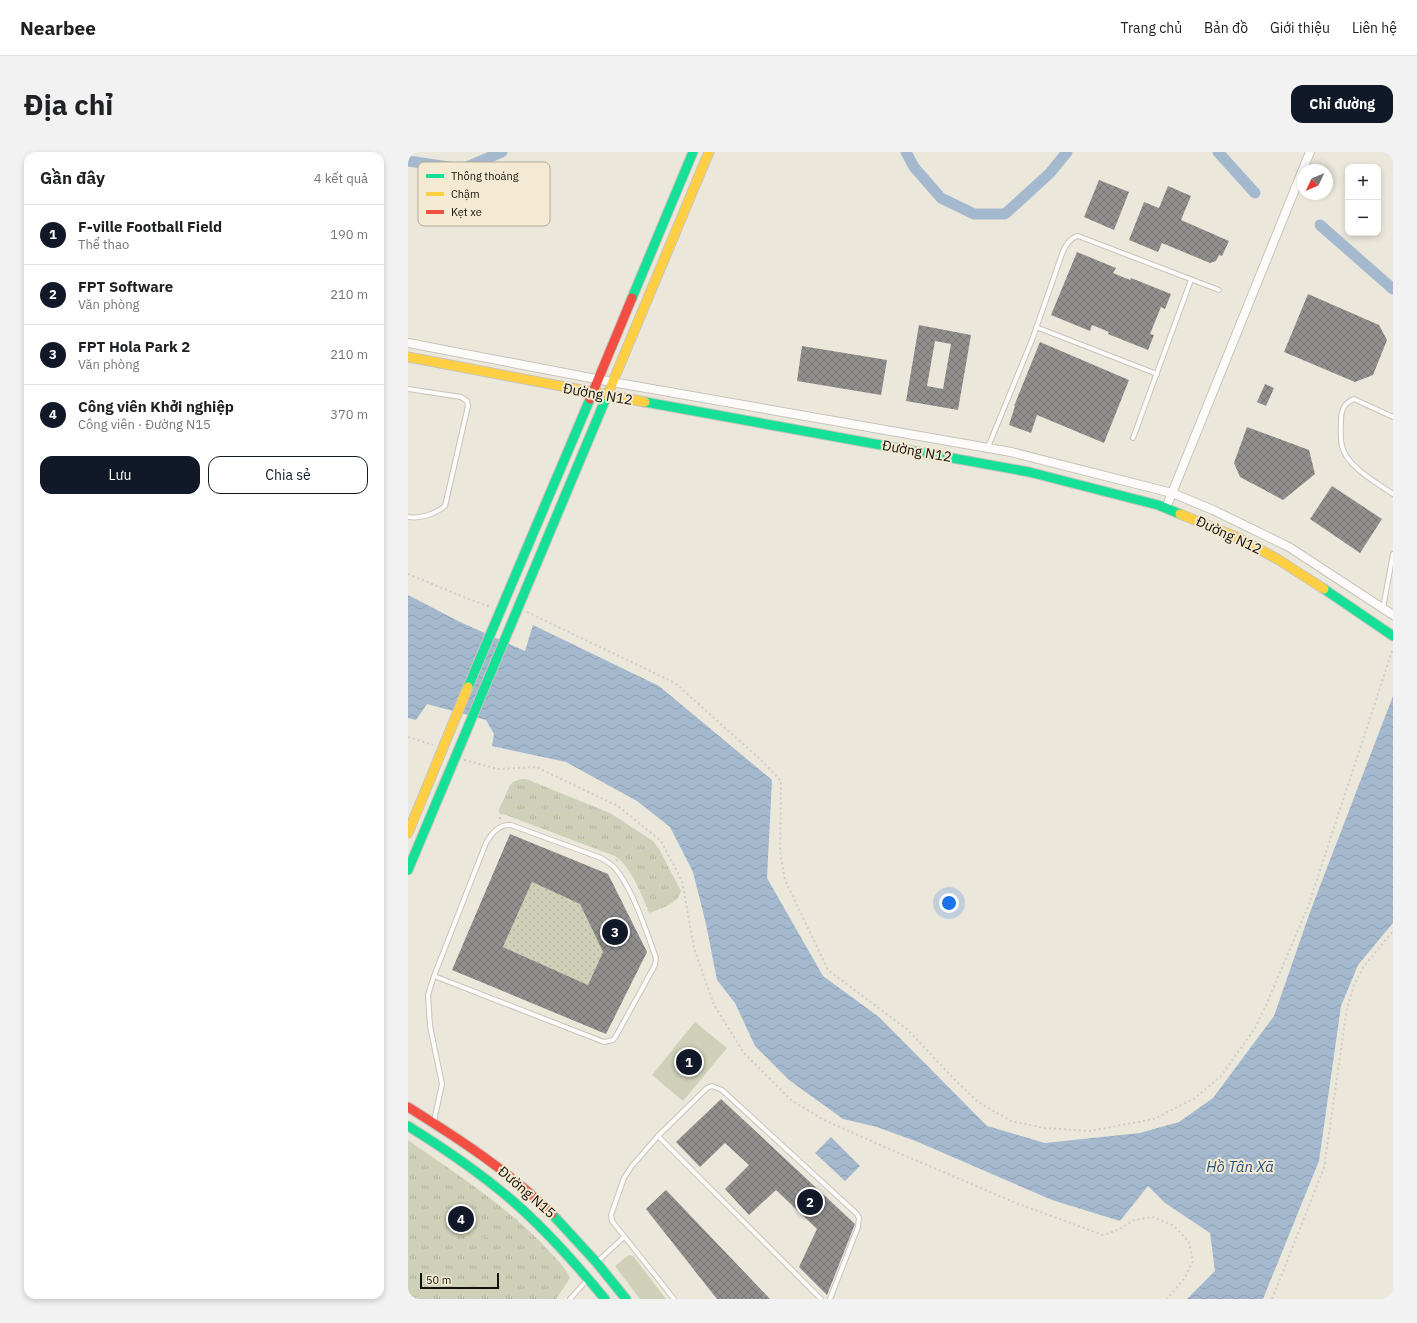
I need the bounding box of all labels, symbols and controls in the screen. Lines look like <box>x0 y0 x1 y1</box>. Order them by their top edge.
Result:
text: Nearbee <box>20 16 96 40</box>
text: Trang chủ <box>1121 19 1182 37</box>
text: Bản đồ <box>1204 19 1248 37</box>
text: Giới thiệu <box>1270 19 1330 37</box>
text: Liên hệ <box>1352 19 1397 37</box>
button: Chỉ đường <box>1291 85 1393 123</box>
text: Địa chỉ <box>24 86 113 123</box>
legend <box>418 162 550 226</box>
north arrow <box>1297 164 1333 200</box>
map controls <box>1345 164 1381 236</box>
button: + <box>1345 164 1381 200</box>
text: Gần đây <box>40 167 105 189</box>
text: Thông thoáng <box>451 169 519 183</box>
text: 4 kết quả <box>314 170 368 187</box>
text: Chậm <box>451 187 480 201</box>
button: − <box>1345 200 1381 236</box>
text: Kẹt xe <box>451 205 482 219</box>
text: F-ville Football Field <box>78 217 222 236</box>
text: 1 <box>49 226 57 243</box>
text: 190 m <box>330 226 368 243</box>
text: Thể thao <box>78 236 129 253</box>
text: FPT Software <box>78 277 173 296</box>
text: 2 <box>49 286 57 303</box>
text: 210 m <box>330 286 368 303</box>
text: Văn phòng <box>78 296 139 313</box>
text: FPT Hola Park 2 <box>78 337 190 356</box>
text: 3 <box>49 346 57 363</box>
text: 210 m <box>330 346 368 363</box>
text: Văn phòng <box>78 356 139 373</box>
street label: Đường N12 <box>562 379 634 409</box>
text: Công viên Khởi nghiệp <box>78 397 234 416</box>
text: 4 <box>49 406 57 423</box>
text: 370 m <box>330 406 368 423</box>
text: Công viên · Đường N15 <box>78 416 211 433</box>
street label: Đường N12 <box>881 436 953 466</box>
button: Lưu <box>40 456 200 494</box>
button: Chia sẻ <box>208 456 368 494</box>
street label: Đường N12 <box>1193 512 1265 558</box>
your location <box>939 893 959 913</box>
pin: 3 <box>602 917 628 947</box>
pin: 1 <box>676 1047 702 1077</box>
water label: Hồ Tân Xã <box>1206 1157 1274 1176</box>
street label: Đường N15 <box>494 1162 560 1222</box>
pin: 2 <box>797 1187 823 1217</box>
pin: 4 <box>448 1204 474 1234</box>
scale bar <box>420 1271 499 1290</box>
text: 50 m <box>426 1273 451 1287</box>

